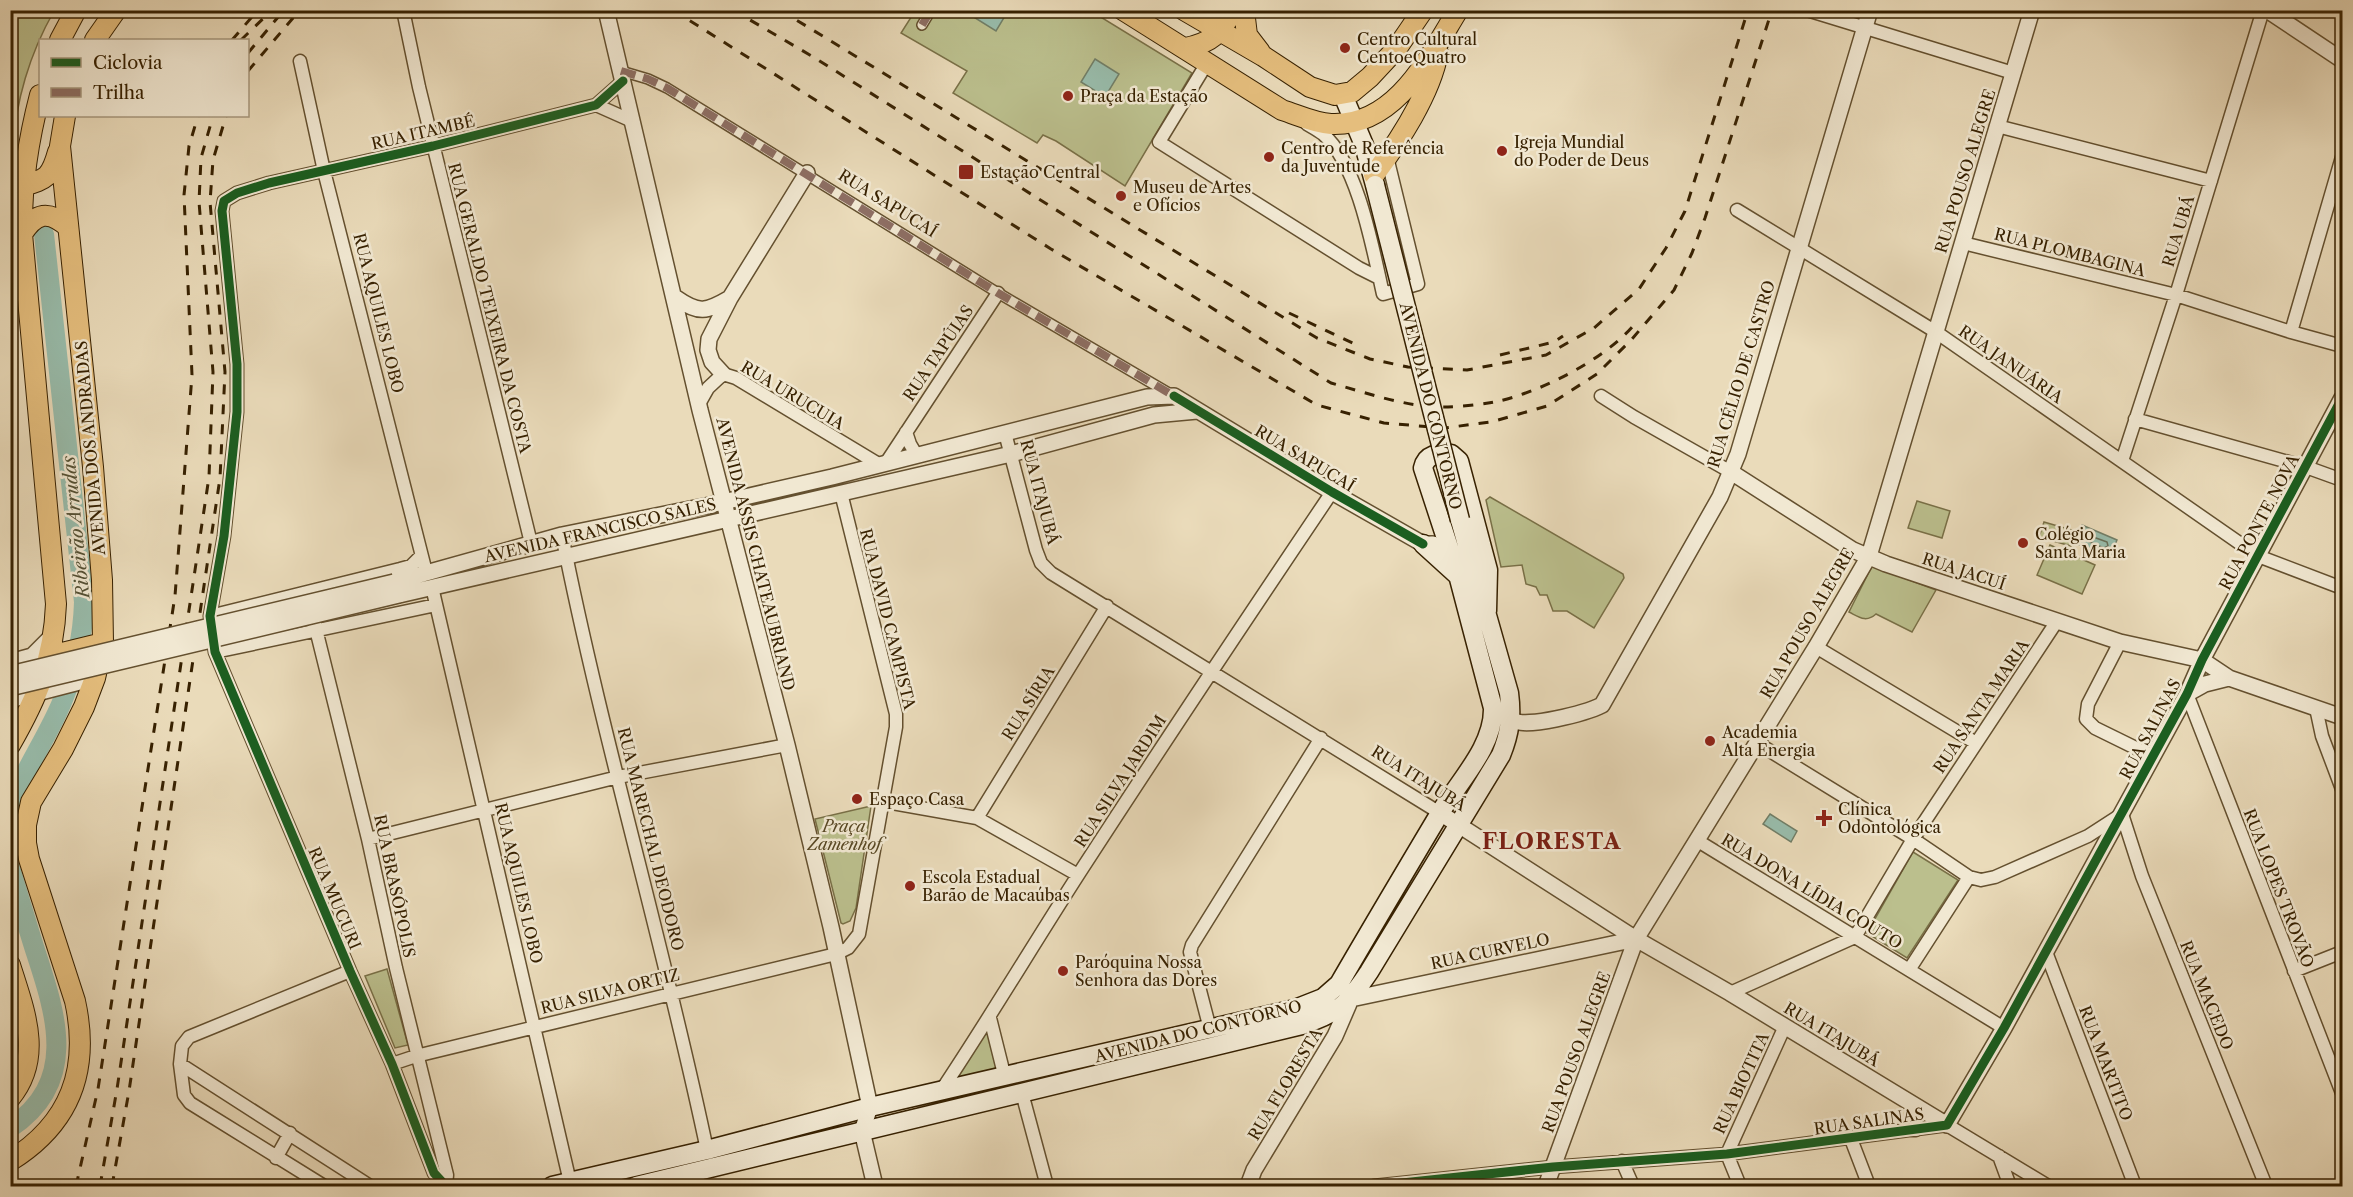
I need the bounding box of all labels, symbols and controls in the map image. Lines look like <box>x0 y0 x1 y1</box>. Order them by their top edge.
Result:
place label: Centro Cultural CentoeQuatro <box>1357 29 1477 67</box>
legend <box>39 39 249 117</box>
marker: Centro Cultural CentoeQuatro <box>1338 41 1352 55</box>
text: Ciclovia <box>93 52 163 74</box>
text: Trilha <box>93 82 145 104</box>
place label: Praça da Estação <box>1080 86 1208 106</box>
street label: RUA POUSO ALEGRE <box>1931 87 1999 255</box>
marker: Praça da Estação <box>1061 89 1075 103</box>
street label: RUA ITAMBÉ <box>369 110 477 154</box>
place label: Igreja Mundial do Poder de Deus <box>1514 132 1649 170</box>
place label: Centro de Referência da Juventude <box>1281 138 1444 176</box>
marker: Igreja Mundial do Poder de Deus <box>1495 144 1509 158</box>
marker: Centro de Referência da Juventude <box>1262 150 1276 164</box>
street label: RUA GERALDO TEIXEIRA DA COSTA <box>444 161 536 456</box>
place label: Estação Central <box>980 162 1100 182</box>
marker: Estação Central <box>957 163 975 181</box>
street label: RUA SAPUCAÍ <box>835 165 941 241</box>
place label: Museu de Artes e Ofícios <box>1133 177 1251 215</box>
marker: Museu de Artes e Ofícios <box>1114 189 1128 203</box>
street label: RUA UBÁ <box>2158 192 2199 269</box>
street label: RUA PLOMBAGINA <box>1992 224 2149 281</box>
street label: RUA AQUILES LOBO <box>349 231 409 395</box>
street label: RUA CÉLIO DE CASTRO <box>1703 278 1779 470</box>
street label: AVENIDA DO CONTORNO <box>1395 299 1466 512</box>
street label: RUA TAPÚIAS <box>899 301 977 405</box>
street label: RUA JANUÁRIA <box>1955 321 2068 408</box>
street label: AVENIDA DOS ANDRADAS <box>71 340 109 557</box>
street label: RUA URUCUIA <box>738 356 849 434</box>
street label: AVENIDA ASSIS CHATEAUBRIAND <box>712 414 800 693</box>
street label: RUA SAPUCAÍ <box>1251 420 1359 496</box>
street label: RUA ITAJUBÁ <box>1016 437 1064 548</box>
street label: RUA PONTE NOVA <box>2215 450 2304 593</box>
water label: Ribeirão Arrudas <box>58 455 95 601</box>
street label: AVENIDA FRANCISCO SALES <box>481 494 718 567</box>
place label: Colégio Santa Maria <box>2035 524 2126 562</box>
street label: RUA DAVID CAMPISTA <box>856 526 920 713</box>
marker: Colégio Santa Maria <box>2016 536 2030 550</box>
street label: RUA POUSO ALEGRE <box>1756 544 1858 702</box>
street label: RUA JACUÍ <box>1920 548 2008 594</box>
street label: RUA SANTA MARIA <box>1929 634 2034 777</box>
street label: RUA SÍRIA <box>997 661 1059 744</box>
street label: RUA SALINAS <box>2115 675 2185 783</box>
street label: RUA SILVA JARDIM <box>1070 711 1170 851</box>
place label: Academia Alta Energia <box>1721 722 1816 760</box>
street label: RUA MARECHAL DEODORO <box>614 725 688 953</box>
marker: Academia Alta Energia <box>1703 734 1717 748</box>
street label: RUA ITAJUBÁ <box>1368 741 1471 816</box>
place label: Espaço Casa <box>869 789 965 809</box>
marker: Espaço Casa <box>850 792 864 806</box>
place label: Clínica Odontológica <box>1838 799 1942 837</box>
street label: RUA AQUILES LOBO <box>491 801 547 965</box>
street label: RUA LOPES TROVÃO <box>2239 805 2319 970</box>
marker: Clínica Odontológica <box>1815 809 1833 827</box>
street label: RUA BRASÓPOLIS <box>370 813 420 959</box>
park label: Praça Zamenhof <box>806 816 887 854</box>
district label: FLORESTA <box>1482 828 1622 855</box>
street label: RUA DONA LÍDIA COUTO <box>1718 829 1906 953</box>
street label: RUA MUCURI <box>304 844 366 952</box>
place label: Escola Estadual Barão de Macaúbas <box>922 867 1070 905</box>
marker: Escola Estadual Barão de Macaúbas <box>903 879 917 893</box>
street label: RUA CURVELO <box>1429 929 1551 973</box>
street label: RUA MACEDO <box>2176 937 2238 1053</box>
place label: Paróquina Nossa Senhora das Dores <box>1075 952 1217 990</box>
street label: RUA SILVA ORTIZ <box>538 964 682 1018</box>
marker: Paróquina Nossa Senhora das Dores <box>1056 964 1070 978</box>
street label: RUA POUSO ALEGRE <box>1537 969 1615 1135</box>
street label: AVENIDA DO CONTORNO <box>1091 996 1304 1067</box>
street label: RUA ITAJUBÁ <box>1780 998 1885 1071</box>
street label: RUA MARTITO <box>2075 1003 2137 1123</box>
street label: RUA FLORESTA <box>1244 1023 1327 1144</box>
street label: RUA BIOTITA <box>1709 1028 1774 1137</box>
street label: RUA SALINAS <box>1813 1103 1925 1139</box>

